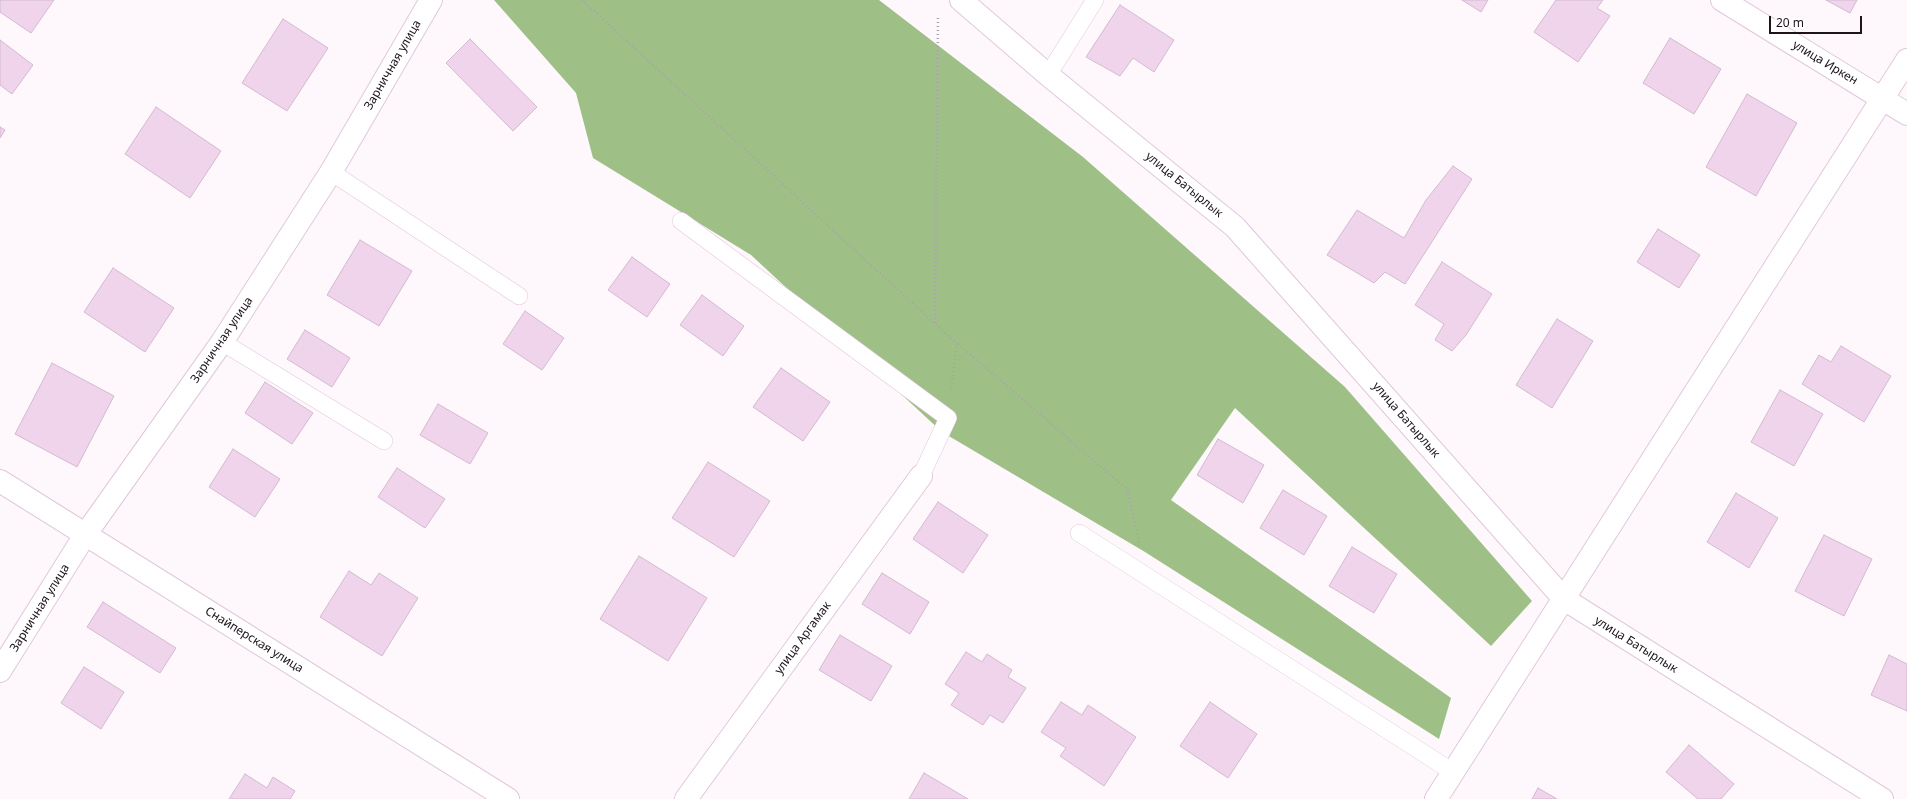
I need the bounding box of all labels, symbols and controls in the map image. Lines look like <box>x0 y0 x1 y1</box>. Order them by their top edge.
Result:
scale bar <box>1771 8 1864 34</box>
text: 20 m <box>1776 14 1804 31</box>
street label: Зарничная улица <box>362 18 424 112</box>
street label: улица Иркен <box>1790 38 1860 88</box>
street label: улица Батырлык <box>1142 149 1226 221</box>
street label: Зарничная улица <box>188 294 256 386</box>
street label: улица Батырлык <box>1369 379 1443 461</box>
street label: Зарничная улица <box>7 561 73 655</box>
street label: улица Аргамак <box>772 599 834 677</box>
street label: Снайперская улица <box>202 604 306 676</box>
street label: улица Батырлык <box>1592 614 1680 676</box>

